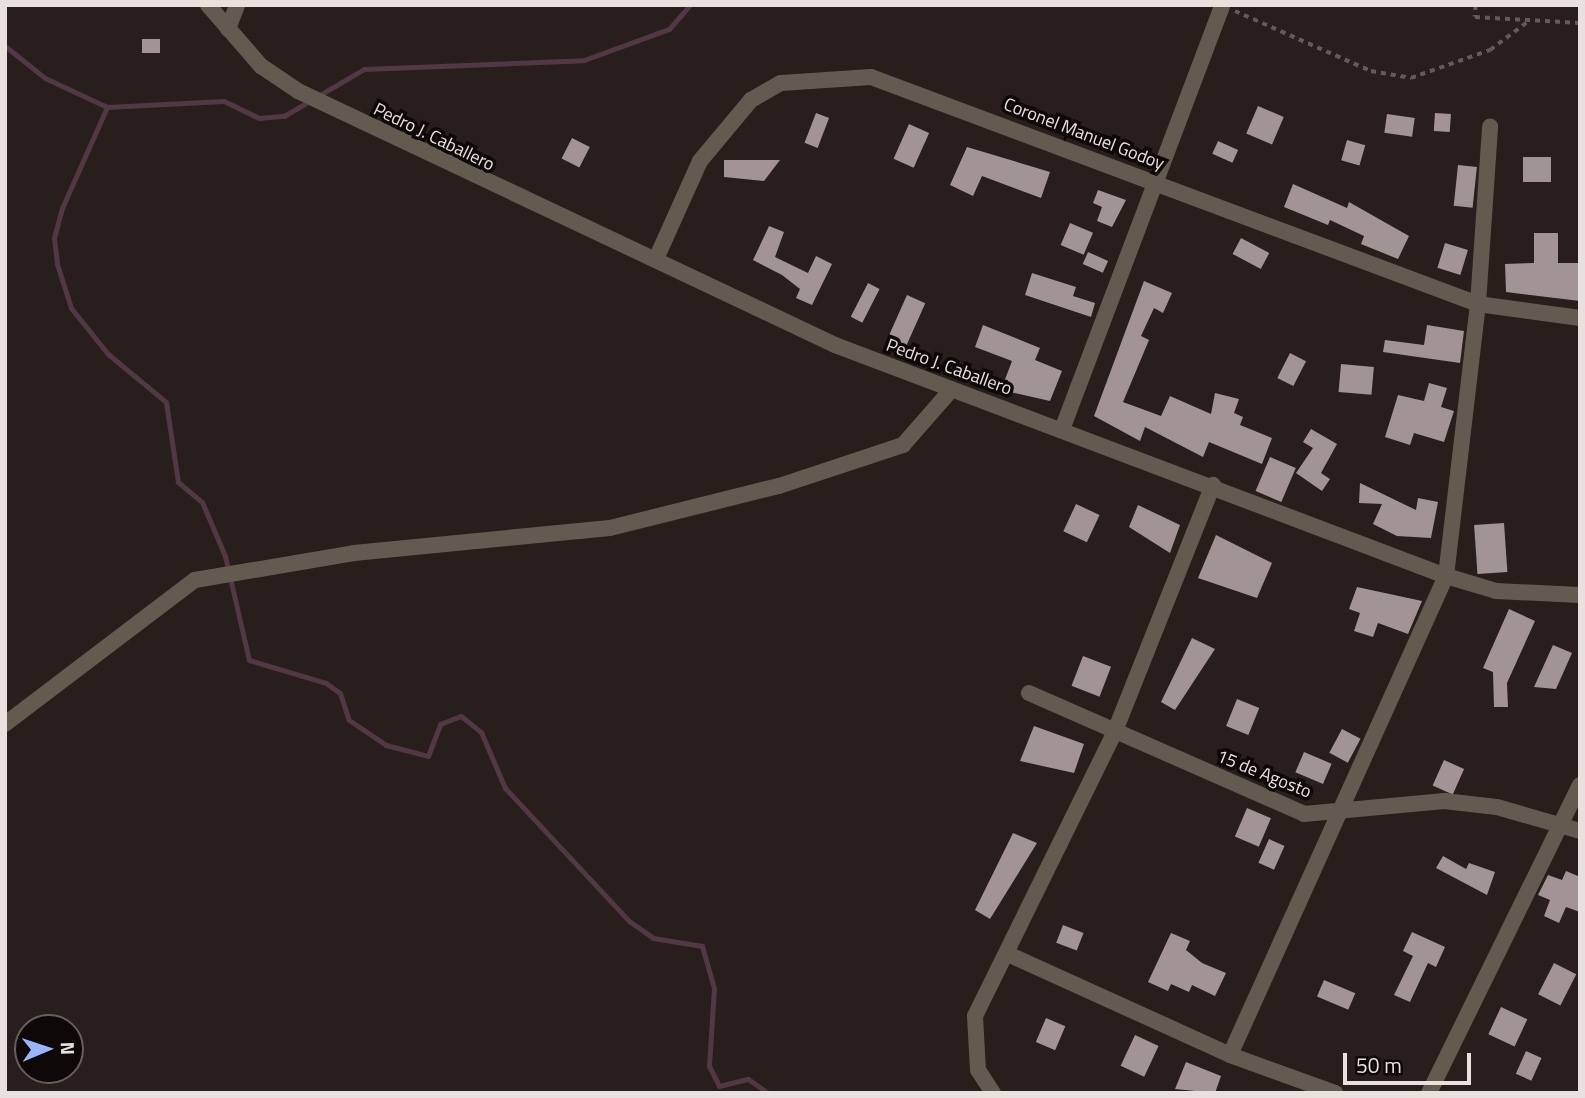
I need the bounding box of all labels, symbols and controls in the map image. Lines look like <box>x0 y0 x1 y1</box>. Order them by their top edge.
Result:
street label: Coronel Manuel Godoy <box>1001 93 1167 175</box>
street label: Pedro J. Caballero <box>370 98 498 176</box>
street label: Pedro J. Caballero <box>883 334 1015 400</box>
street label: 15 de Agosto <box>1213 745 1315 803</box>
north arrow <box>14 1014 84 1084</box>
scale bar <box>1347 1038 1475 1082</box>
text: N <box>54 1041 83 1055</box>
text: 50 m <box>1356 1049 1402 1081</box>

